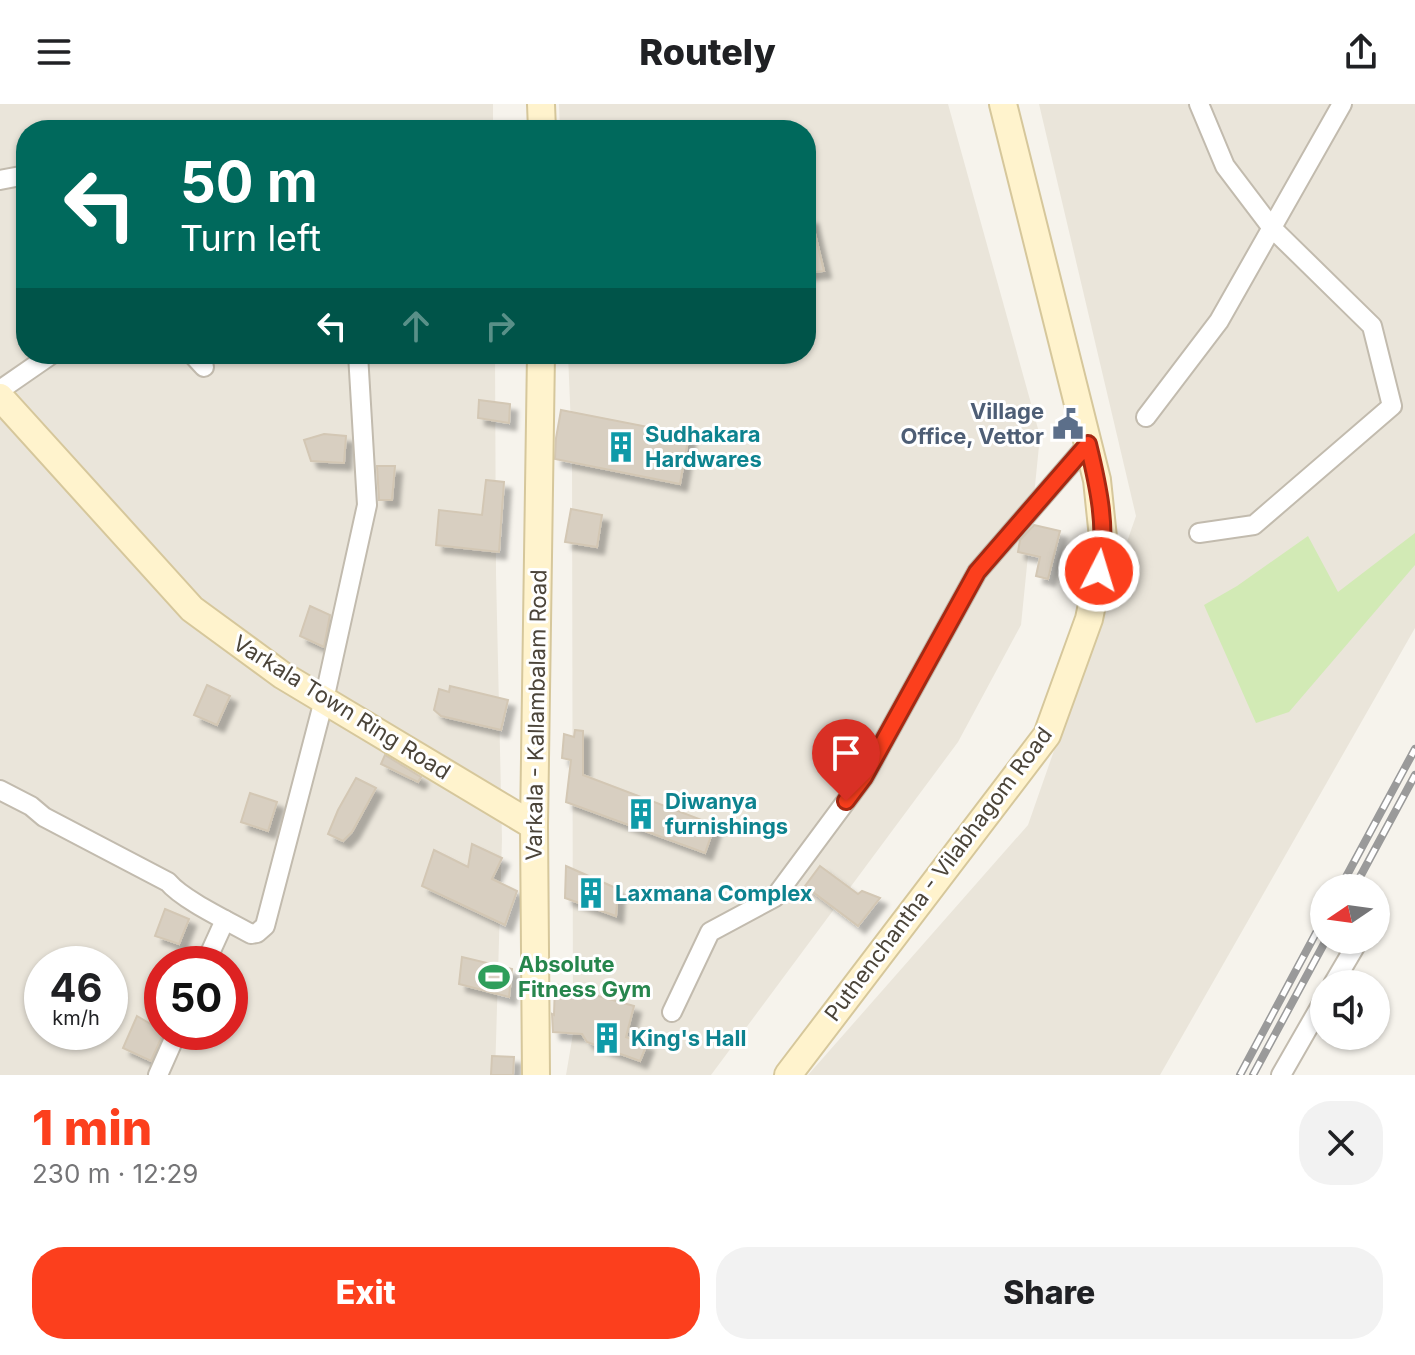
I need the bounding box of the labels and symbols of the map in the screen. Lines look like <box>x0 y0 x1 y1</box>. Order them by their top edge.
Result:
place label: Village Office, Vettor <box>901 398 1044 449</box>
public building icon: Village Office, Vettor <box>1051 407 1085 441</box>
place label: Sudhakara Hardwares <box>645 421 762 472</box>
building icon: Sudhakara Hardwares <box>604 430 638 464</box>
position arrow <box>1057 529 1141 613</box>
street label: Varkala - Kallambalam Road <box>520 569 552 861</box>
street label: Varkala Town Ring Road <box>229 629 455 785</box>
pin <box>812 719 880 801</box>
street label: Puthenchantha - Vilabhagom Road <box>819 722 1057 1026</box>
place label: Diwanya furnishings <box>665 788 788 839</box>
building icon: Diwanya furnishings <box>624 797 658 831</box>
north arrow <box>1310 874 1390 954</box>
building icon: Laxmana Complex <box>574 876 608 910</box>
place label: Laxmana Complex <box>615 880 813 906</box>
speed limit sign: 50 <box>144 946 248 1050</box>
place label: Absolute Fitness Gym <box>518 951 651 1002</box>
sports icon: Absolute Fitness Gym <box>477 960 511 994</box>
building icon: King's Hall <box>590 1021 624 1055</box>
place label: King's Hall <box>631 1025 747 1051</box>

